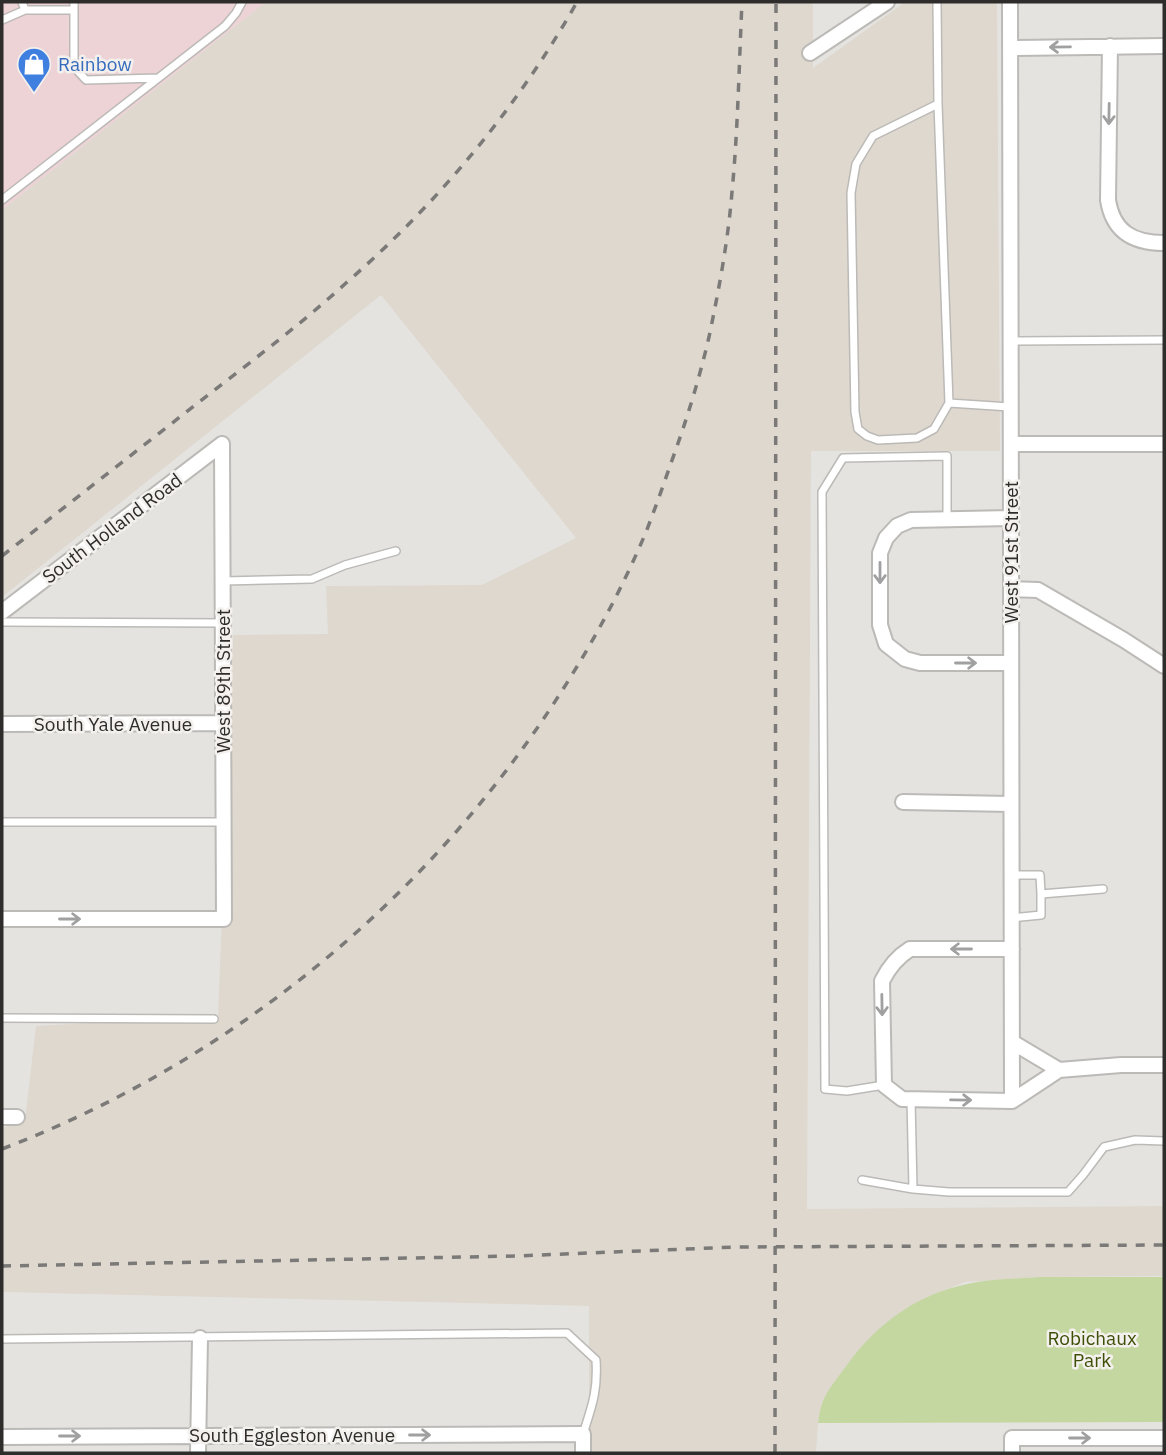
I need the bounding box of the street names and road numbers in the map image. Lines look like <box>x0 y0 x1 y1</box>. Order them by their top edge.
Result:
street label: South Holland Road <box>37 468 187 588</box>
street label: West 91st Street <box>999 481 1023 623</box>
street label: West 89th Street <box>211 609 235 753</box>
street label: South Yale Avenue <box>34 712 192 736</box>
street label: South Eggleston Avenue <box>189 1423 395 1447</box>

